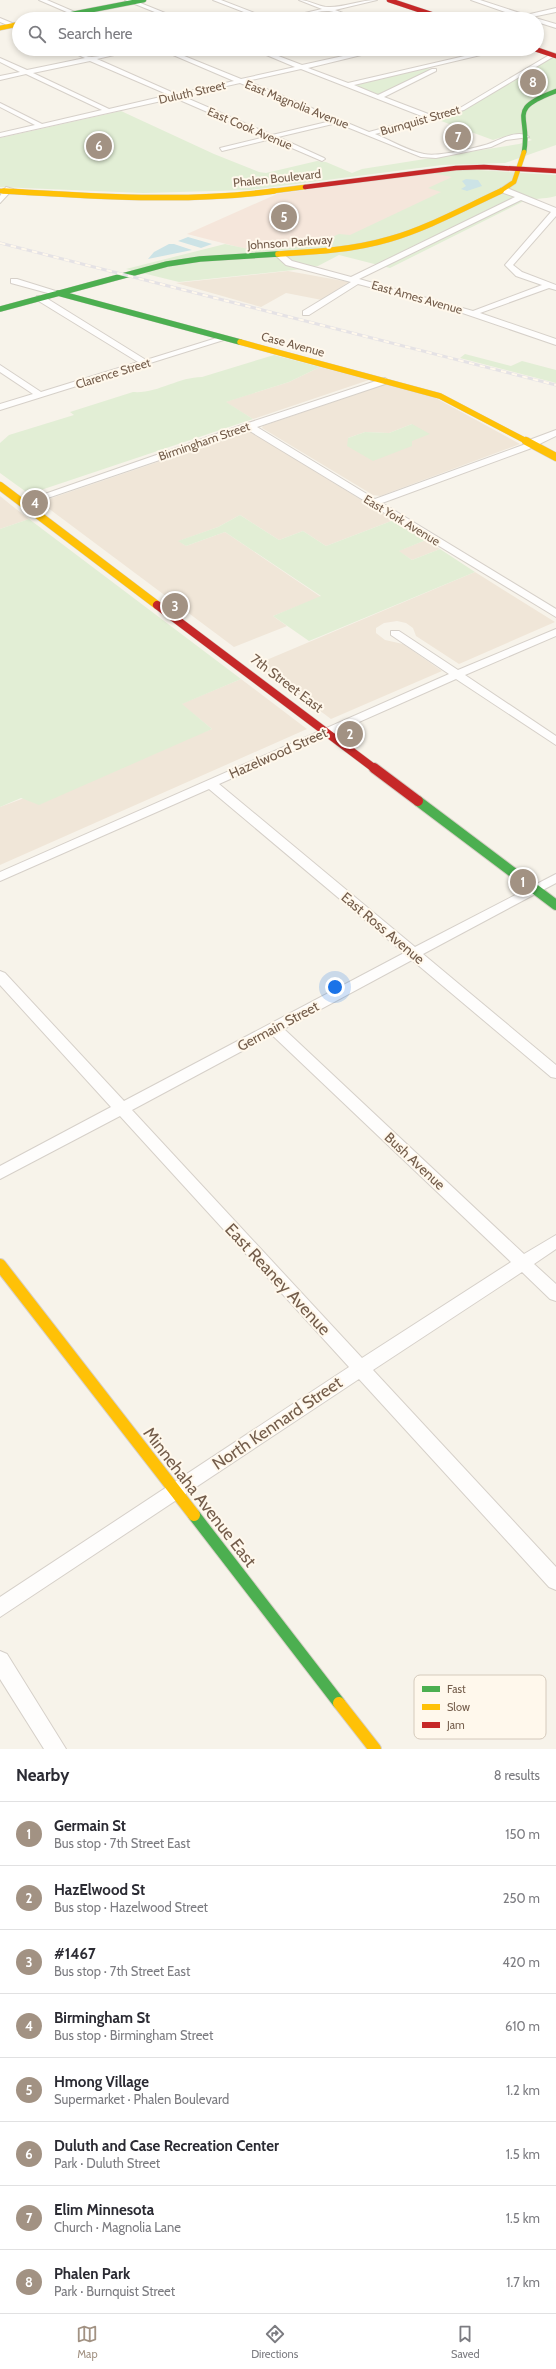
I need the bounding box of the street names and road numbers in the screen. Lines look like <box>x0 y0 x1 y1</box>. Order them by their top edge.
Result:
street label: East Magnolia Avenue <box>243 76 351 132</box>
street label: Duluth Street <box>157 77 227 107</box>
street label: Burnquist Street <box>379 101 461 139</box>
street label: East Cook Avenue <box>205 103 295 153</box>
street label: Phalen Boulevard <box>232 166 322 190</box>
street label: Johnson Parkway <box>246 232 333 253</box>
street label: East Ames Avenue <box>370 277 464 317</box>
street label: Case Avenue <box>260 328 326 360</box>
street label: Clarence Street <box>74 354 152 392</box>
street label: Birmingham Street <box>156 418 252 464</box>
street label: East York Avenue <box>361 491 443 549</box>
street label: 7th Street East <box>247 650 327 716</box>
street label: Hazelwood Street <box>226 723 330 783</box>
street label: East Ross Avenue <box>338 888 428 968</box>
street label: Germain Street <box>234 997 322 1055</box>
street label: Bush Avenue <box>381 1128 449 1194</box>
street label: East Reaney Avenue <box>221 1219 335 1339</box>
street label: North Kennard Street <box>208 1372 346 1474</box>
street label: Minnehaha Avenue East <box>139 1423 261 1571</box>

